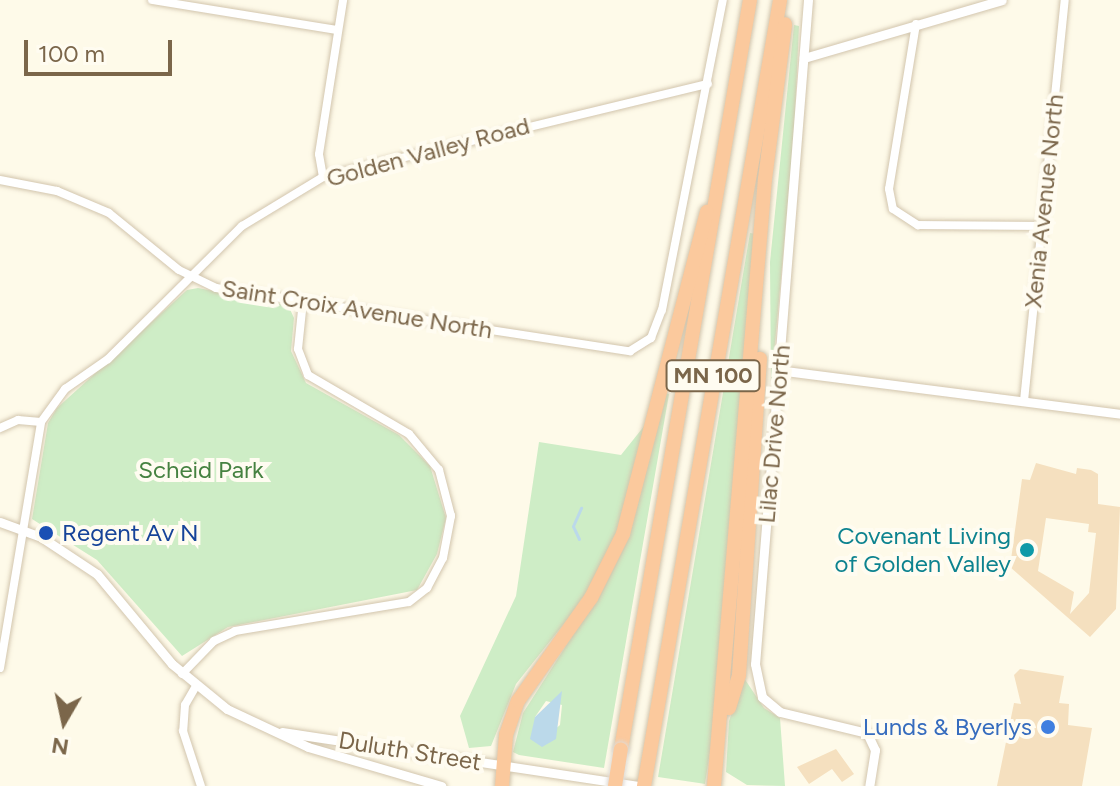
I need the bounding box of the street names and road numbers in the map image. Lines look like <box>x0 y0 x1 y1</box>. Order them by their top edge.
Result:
street label: Xenia Avenue North <box>1018 93 1070 309</box>
street label: Golden Valley Road <box>323 111 533 193</box>
street label: Saint Croix Avenue North <box>220 273 494 345</box>
street label: Lilac Drive North <box>752 344 796 524</box>
road number: MN 100 <box>665 358 761 394</box>
street label: Duluth Street <box>337 726 483 776</box>

